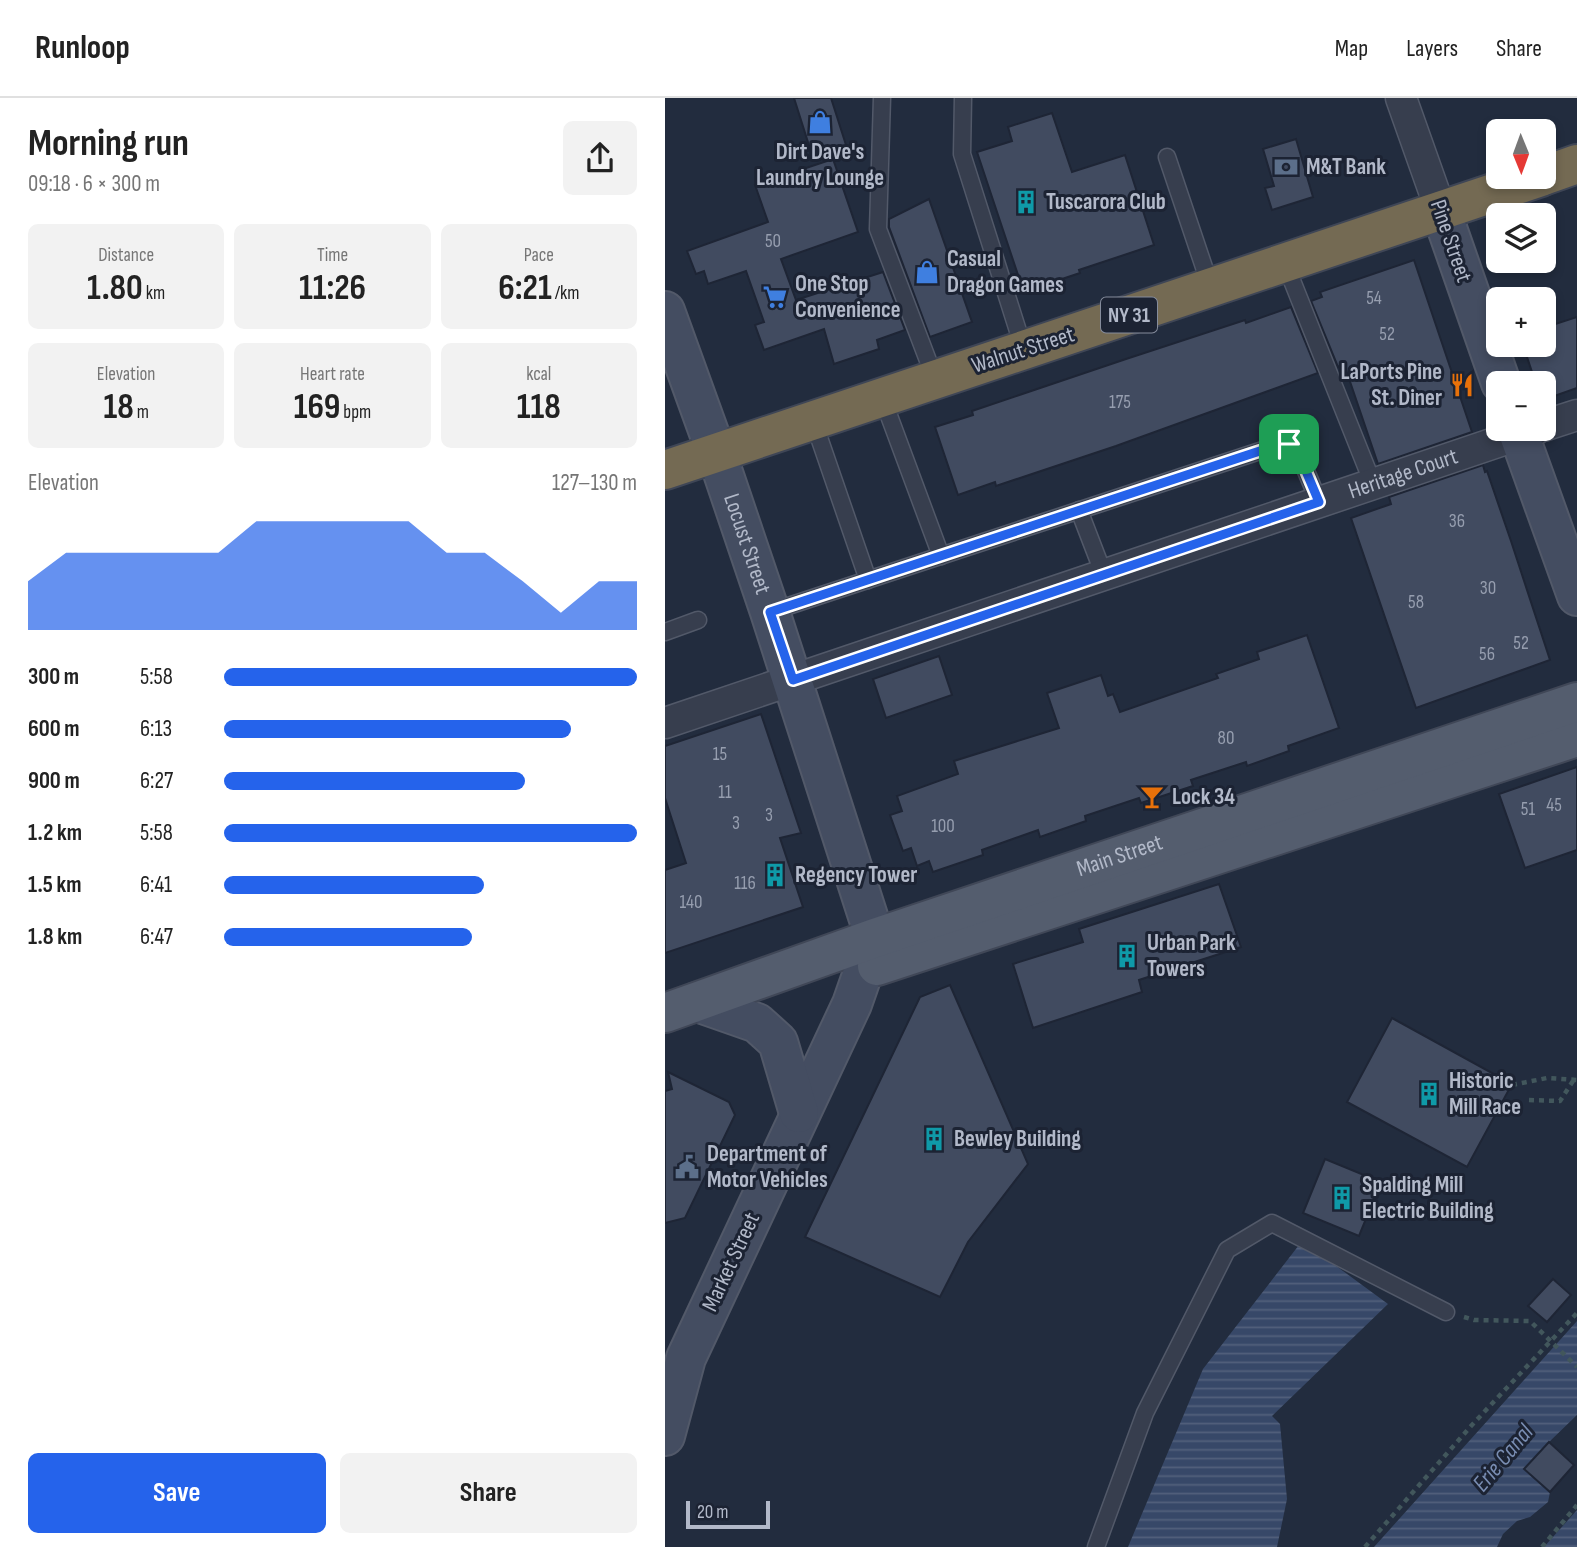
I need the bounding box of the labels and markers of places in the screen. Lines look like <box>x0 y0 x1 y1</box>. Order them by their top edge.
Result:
shop icon: Dirt Dave's Laundry Lounge <box>806 108 834 136</box>
place label: Dirt Dave's Laundry Lounge <box>756 138 884 192</box>
bank icon: M&T Bank <box>1272 153 1300 181</box>
place label: M&T Bank <box>1306 153 1386 181</box>
building icon: Tuscarora Club <box>1012 188 1040 216</box>
place label: Tuscarora Club <box>1046 188 1166 216</box>
place label: Casual Dragon Games <box>947 245 1064 299</box>
shop icon: Casual Dragon Games <box>913 258 941 286</box>
place label: One Stop Convenience <box>795 270 901 324</box>
supermarket icon: One Stop Convenience <box>761 283 789 311</box>
place label: LaPorts Pine St. Diner <box>1340 358 1442 412</box>
restaurant icon: LaPorts Pine St. Diner <box>1448 371 1476 399</box>
pin <box>1259 414 1319 474</box>
bar icon: Lock 34 <box>1138 783 1166 811</box>
place label: Lock 34 <box>1172 783 1235 811</box>
building icon: Regency Tower <box>761 861 789 889</box>
place label: Regency Tower <box>795 861 917 889</box>
place label: Urban Park Towers <box>1147 929 1236 983</box>
building icon: Urban Park Towers <box>1113 942 1141 970</box>
place label: Historic Mill Race <box>1449 1067 1521 1121</box>
building icon: Historic Mill Race <box>1415 1080 1443 1108</box>
building icon: Bewley Building <box>920 1125 948 1153</box>
place label: Bewley Building <box>954 1125 1081 1153</box>
place label: Department of Motor Vehicles <box>707 1140 828 1194</box>
public building icon: Department of Motor Vehicles <box>673 1153 701 1181</box>
place label: Spalding Mill Electric Building <box>1362 1171 1494 1225</box>
building icon: Spalding Mill Electric Building <box>1328 1184 1356 1212</box>

